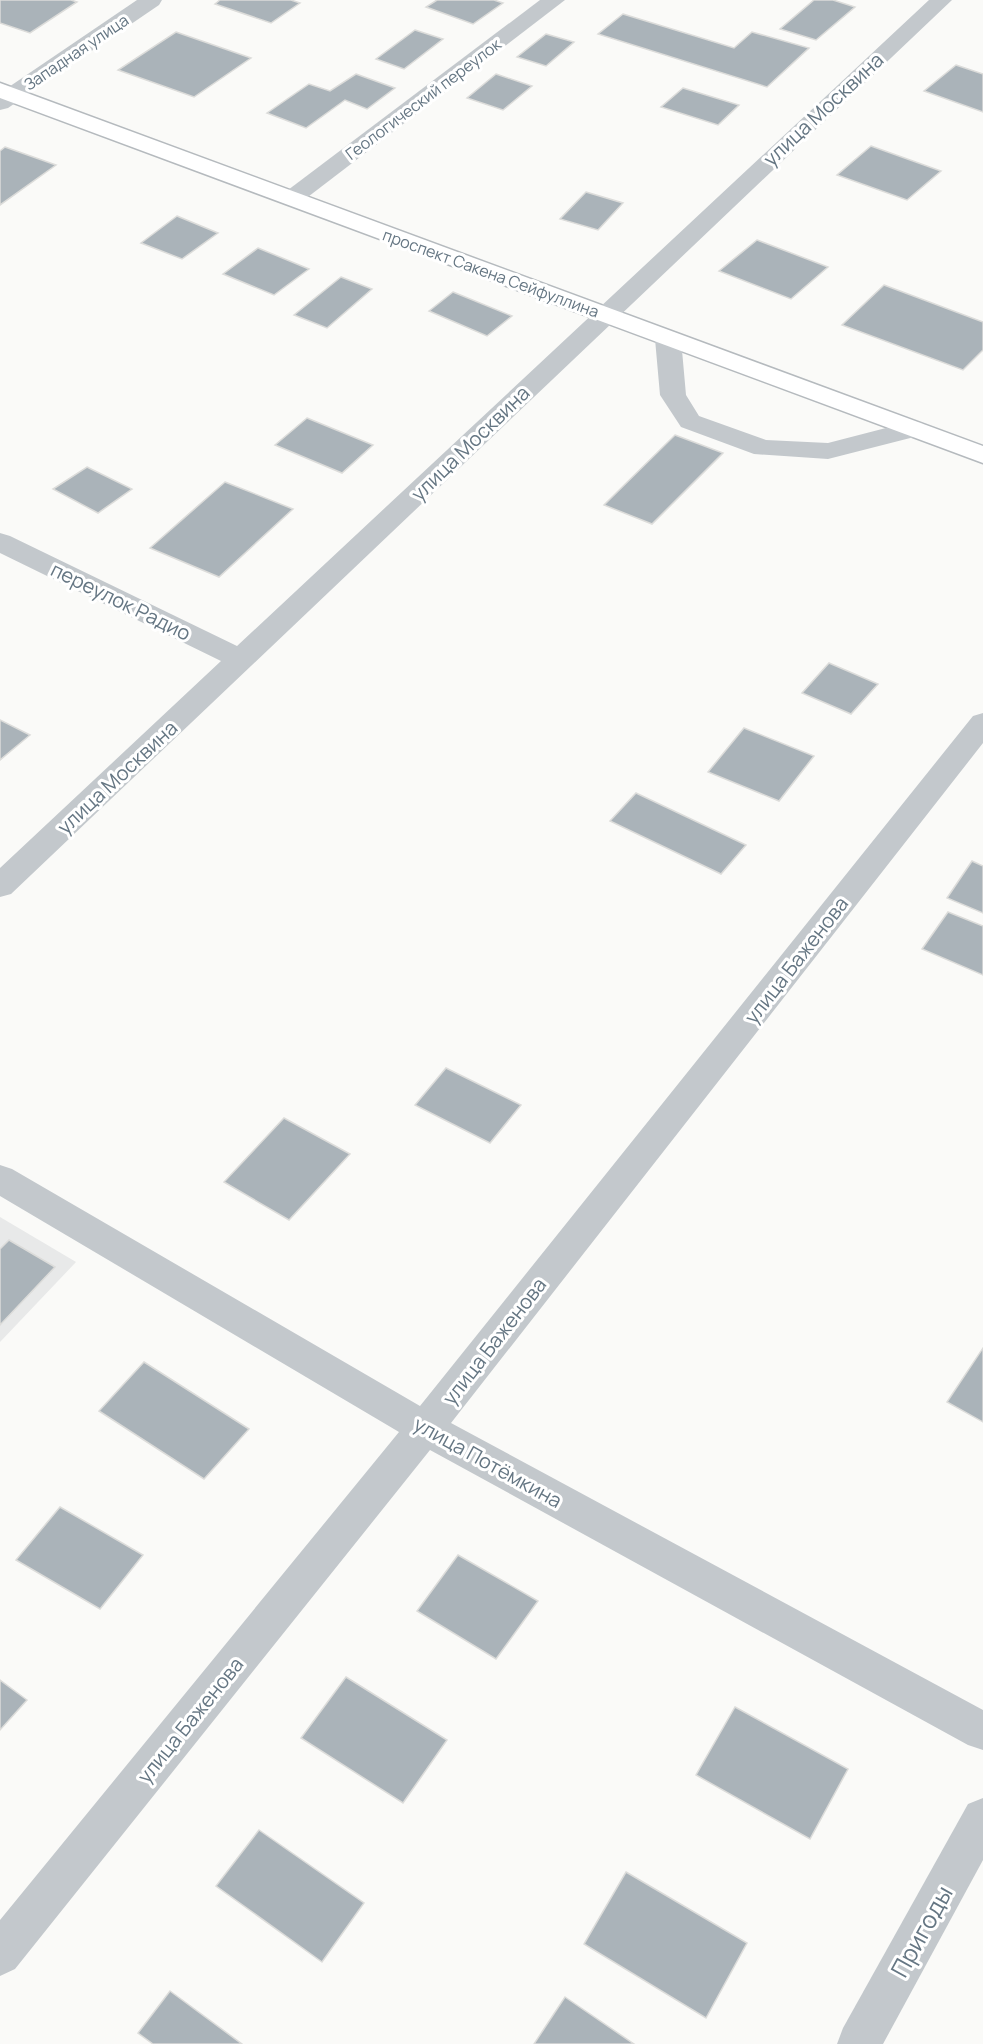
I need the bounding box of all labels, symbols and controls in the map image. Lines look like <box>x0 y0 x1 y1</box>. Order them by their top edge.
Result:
street label: Западная улица <box>19 9 133 95</box>
street label: Геологический переулок <box>341 33 506 165</box>
street label: улица Москвина <box>757 46 889 172</box>
street label: проспект Сакена Сейфуллина <box>380 224 602 322</box>
street label: улица Москвина <box>405 379 535 507</box>
street label: переулок Радио <box>47 556 195 647</box>
street label: улица Москвина <box>51 714 183 840</box>
street label: улица Баженова <box>738 891 854 1029</box>
street label: улица Баженова <box>436 1272 552 1410</box>
street label: улица Потёмкина <box>409 1410 567 1514</box>
street label: улица Баженова <box>131 1652 249 1788</box>
street label: Пригоды <box>882 1879 960 1983</box>

